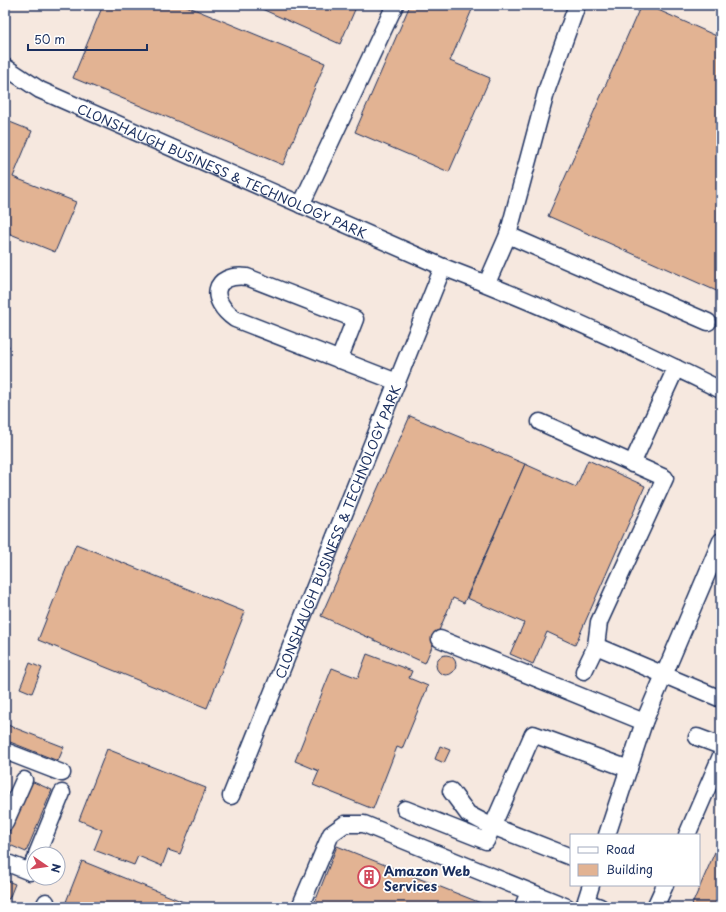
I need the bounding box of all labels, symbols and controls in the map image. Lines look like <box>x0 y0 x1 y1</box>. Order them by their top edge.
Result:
scale bar <box>28 26 147 52</box>
text: 50 m <box>34 30 65 48</box>
street label: CLONSHAUGH BUSINESS & TECHNOLOGY PARK <box>75 98 370 242</box>
street label: CLONSHAUGH BUSINESS & TECHNOLOGY PARK <box>270 382 404 681</box>
legend <box>570 834 700 886</box>
text: Road <box>606 840 635 858</box>
north arrow <box>26 846 66 886</box>
text: Building <box>606 860 653 878</box>
place label: Amazon Web Services <box>384 861 470 895</box>
text: N <box>47 862 65 875</box>
building icon: Amazon Web Services <box>356 864 382 890</box>

